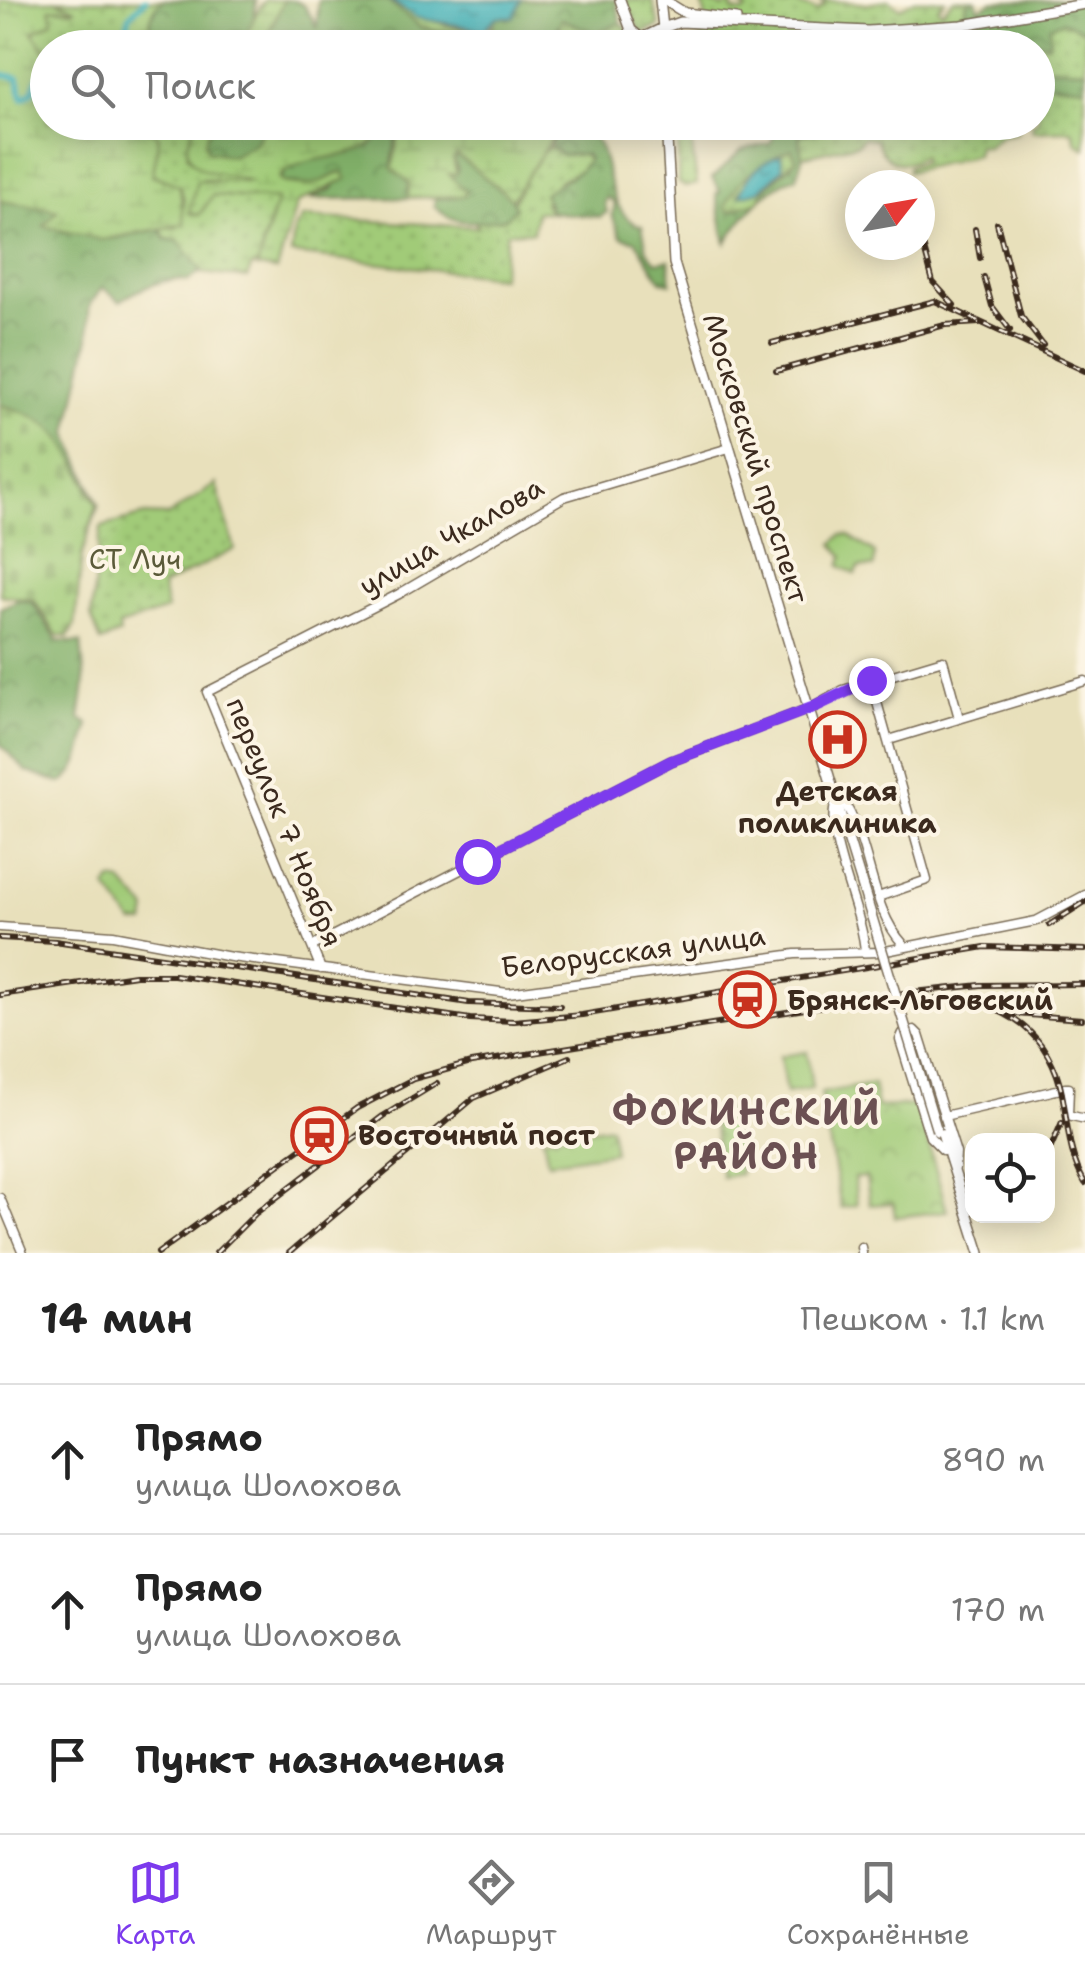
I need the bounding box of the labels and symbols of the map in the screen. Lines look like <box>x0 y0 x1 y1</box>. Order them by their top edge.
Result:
north arrow <box>845 170 935 260</box>
street label: Московский проспект <box>694 308 818 608</box>
street label: улица Чкалова <box>352 468 550 604</box>
park label: СТ Луч <box>89 540 181 578</box>
route end <box>849 658 895 704</box>
street label: переулок 7 Ноября <box>218 692 352 952</box>
hospital icon: Детская поликлиника <box>807 710 867 770</box>
place label: Детская поликлиника <box>737 772 937 842</box>
route start <box>455 839 501 885</box>
street label: Белорусская улица <box>499 916 767 986</box>
station icon: Брянск-Льговский <box>718 970 778 1030</box>
place label: Брянск-Льговский <box>787 981 1053 1019</box>
district label: ФОКИНСКИЙ РАЙОН <box>612 1086 882 1181</box>
station icon: Восточный пост <box>289 1105 349 1165</box>
place label: Восточный пост <box>358 1116 595 1154</box>

